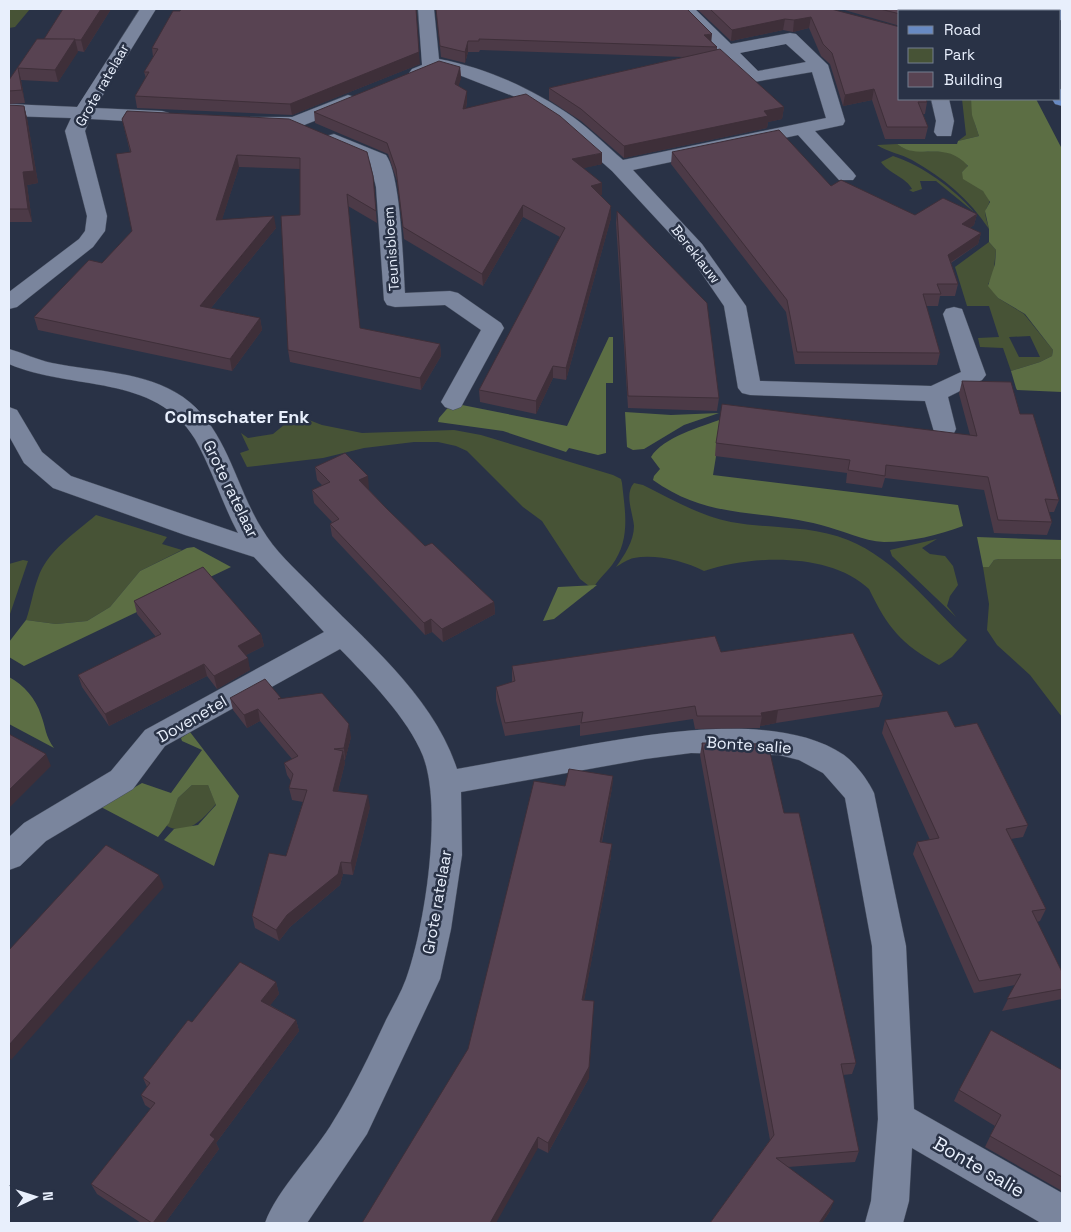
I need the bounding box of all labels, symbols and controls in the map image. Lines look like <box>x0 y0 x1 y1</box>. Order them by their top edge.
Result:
legend <box>898 10 1061 100</box>
text: Road <box>944 20 981 39</box>
street label: Grote ratelaar <box>71 40 133 130</box>
text: Park <box>944 45 975 64</box>
text: Building <box>944 70 1003 89</box>
street label: Teunisbloem <box>379 206 403 292</box>
street label: Bereklauw <box>668 221 724 287</box>
district label: Colmschater Enk <box>165 405 309 428</box>
street label: Grote ratelaar <box>198 437 264 541</box>
street label: Dovenetel <box>153 691 231 747</box>
street label: Bonte salie <box>706 732 792 758</box>
street label: Grote ratelaar <box>417 848 457 956</box>
street label: Bonte salie <box>929 1131 1029 1203</box>
north arrow <box>10 1172 60 1222</box>
text: N <box>39 1191 57 1201</box>

